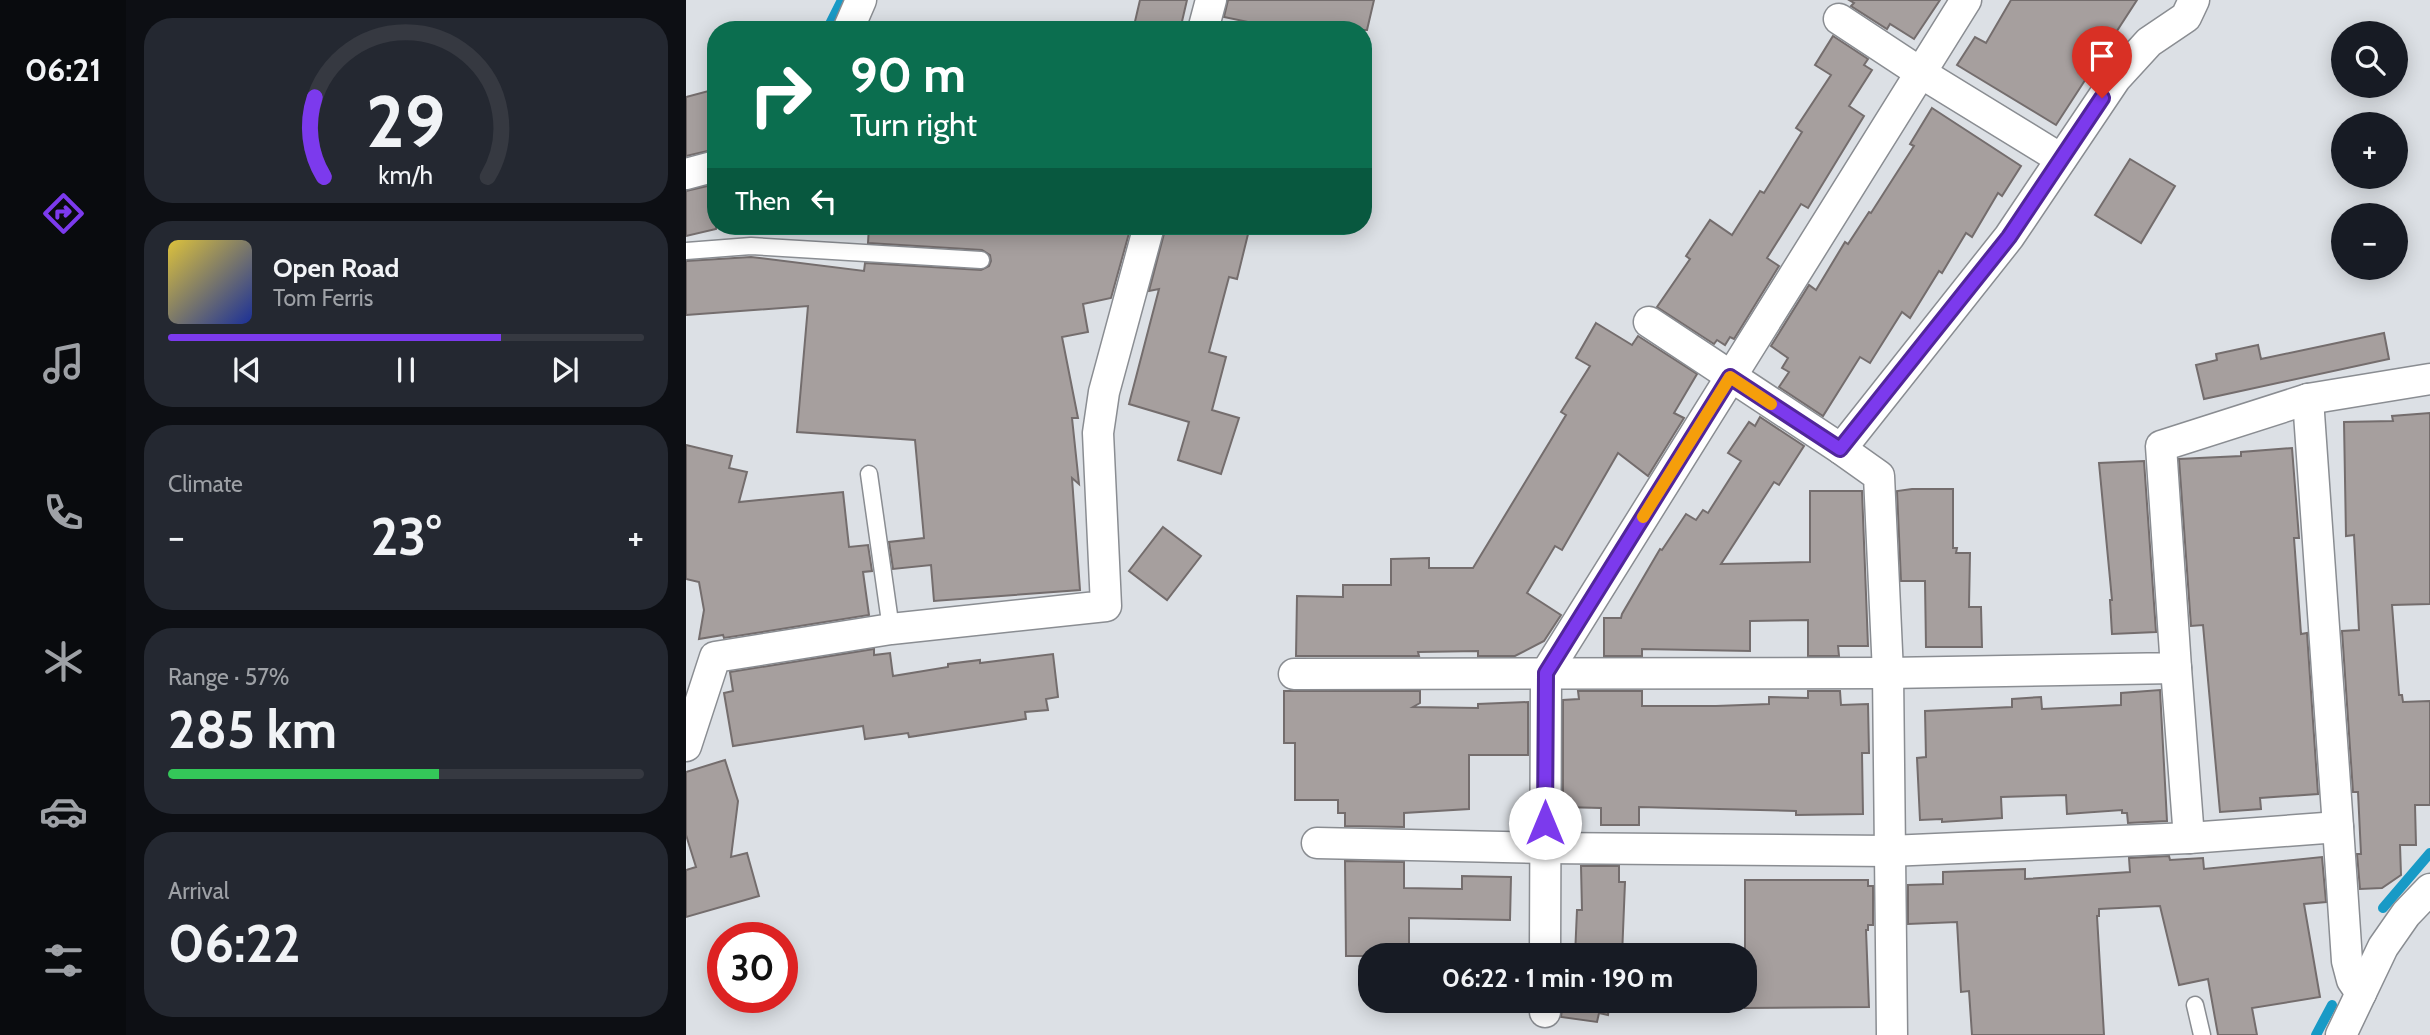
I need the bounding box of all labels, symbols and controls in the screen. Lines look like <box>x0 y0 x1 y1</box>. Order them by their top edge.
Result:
map controls <box>2331 21 2408 280</box>
button: search <box>2331 21 2408 98</box>
pin <box>2072 26 2132 98</box>
icon: arrive <box>2083 37 2121 75</box>
text: 90 m <box>850 45 966 104</box>
icon: right <box>735 49 826 140</box>
text: 06:21 <box>25 50 101 89</box>
text: 29 <box>366 77 446 165</box>
text: Turn right <box>850 105 977 144</box>
button: + <box>2331 112 2408 189</box>
text: km/h <box>379 160 433 190</box>
icon: left <box>805 182 843 220</box>
text: Then <box>735 185 791 217</box>
icon: directions <box>39 189 88 238</box>
button: − <box>2331 203 2408 280</box>
text: Open Road <box>273 252 399 284</box>
text: Tom Ferris <box>273 284 373 312</box>
icon: music <box>39 339 88 388</box>
icon: previous <box>228 351 266 389</box>
icon: pause <box>387 351 425 389</box>
icon: next <box>546 351 584 389</box>
text: Climate <box>168 470 243 498</box>
icon: phone <box>39 488 88 537</box>
text: 23° <box>371 505 441 568</box>
text: − <box>168 513 185 560</box>
text: + <box>627 513 644 560</box>
icon: climate <box>39 637 88 686</box>
text: Range · 57% <box>168 663 289 691</box>
text: 285 km <box>168 698 337 761</box>
position arrow <box>1508 786 1582 860</box>
icon: car <box>39 787 88 836</box>
text: Arrival <box>168 877 229 905</box>
text: 06:22 <box>168 912 301 975</box>
speed limit sign: 30 <box>707 922 798 1013</box>
icon: filters <box>39 936 88 985</box>
text: 06:22 · 1 min · 190 m <box>1442 962 1673 994</box>

